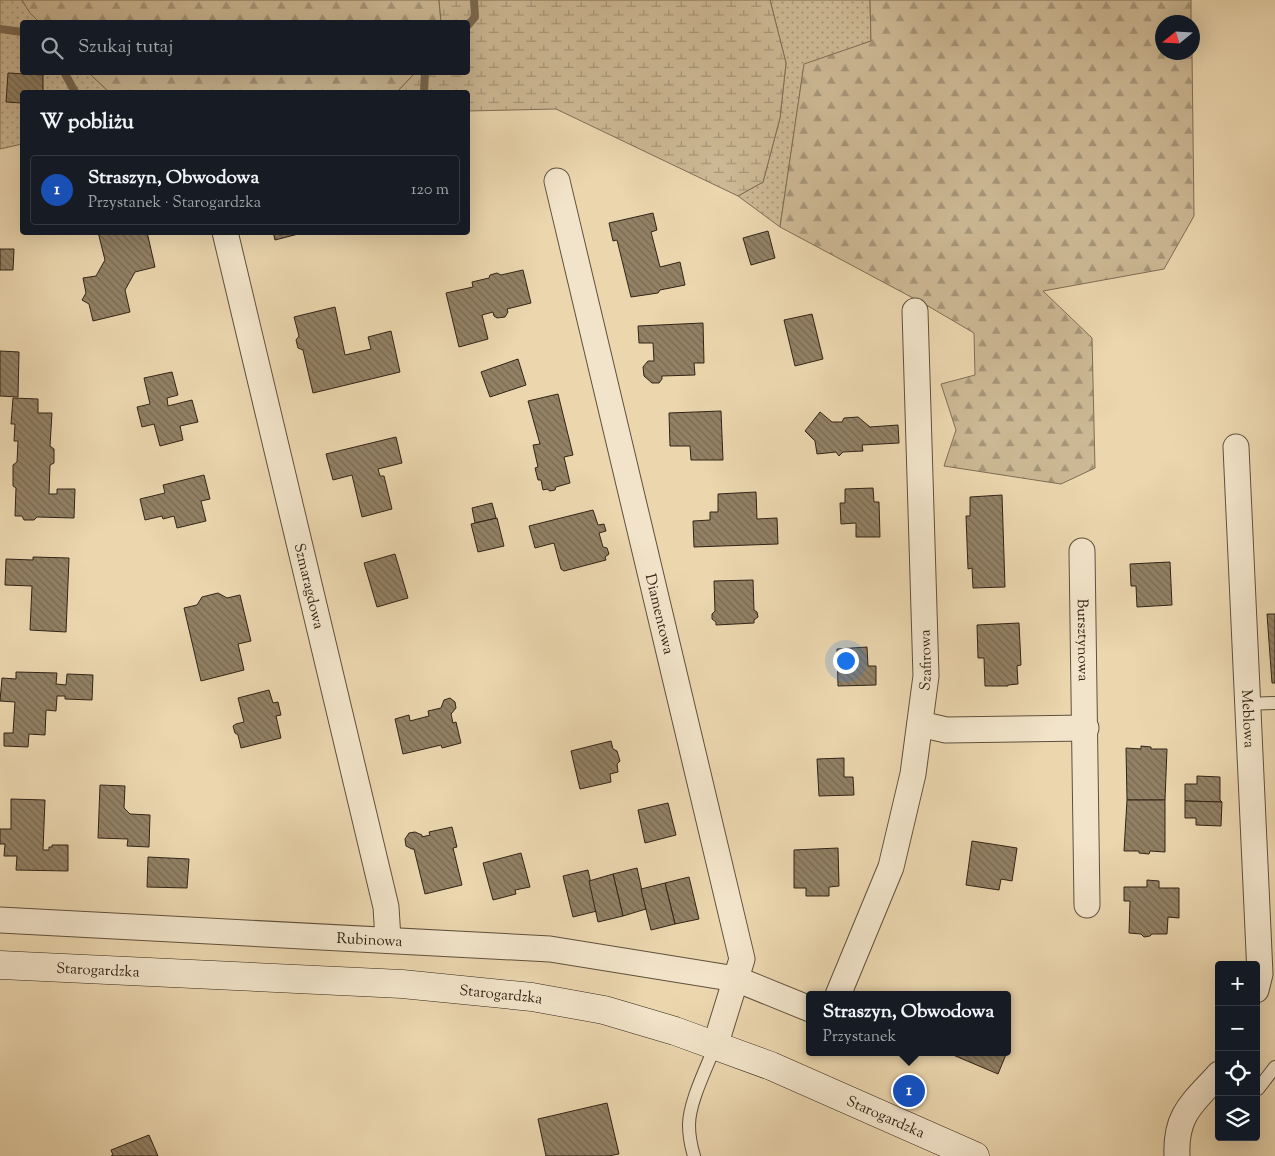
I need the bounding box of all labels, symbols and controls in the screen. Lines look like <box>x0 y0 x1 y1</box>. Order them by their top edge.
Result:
north arrow <box>1155 15 1200 60</box>
search box <box>20 20 470 75</box>
icon: search <box>38 34 66 62</box>
text: Szukaj tutaj <box>78 34 173 61</box>
text: W pobliżu <box>40 108 134 138</box>
text: Straszyn, Obwodowa <box>88 165 259 192</box>
text: 1 <box>54 179 60 202</box>
text: 120 m <box>411 179 449 202</box>
text: Przystanek · Starogardzka <box>88 192 261 215</box>
street label: Szmaragdowa <box>288 541 328 632</box>
street label: Diamentowa <box>639 572 678 657</box>
street label: Bursztynowa <box>1071 599 1093 682</box>
street label: Szafirowa <box>915 629 938 692</box>
your location <box>833 648 859 674</box>
street label: Meblowa <box>1235 689 1259 749</box>
street label: Rubinowa <box>336 929 403 953</box>
street label: Starogardzka <box>56 959 140 984</box>
map controls <box>1215 961 1260 1141</box>
button: + <box>1215 961 1260 1006</box>
street label: Starogardzka <box>458 981 544 1011</box>
popup <box>806 991 1011 1056</box>
text: Straszyn, Obwodowa <box>823 999 994 1026</box>
button: − <box>1215 1006 1260 1051</box>
text: Przystanek <box>823 1026 896 1049</box>
button: locate <box>1215 1051 1260 1096</box>
pin: 1 <box>893 1072 925 1110</box>
street label: Starogardzka <box>843 1092 928 1145</box>
button: layers <box>1215 1096 1260 1141</box>

